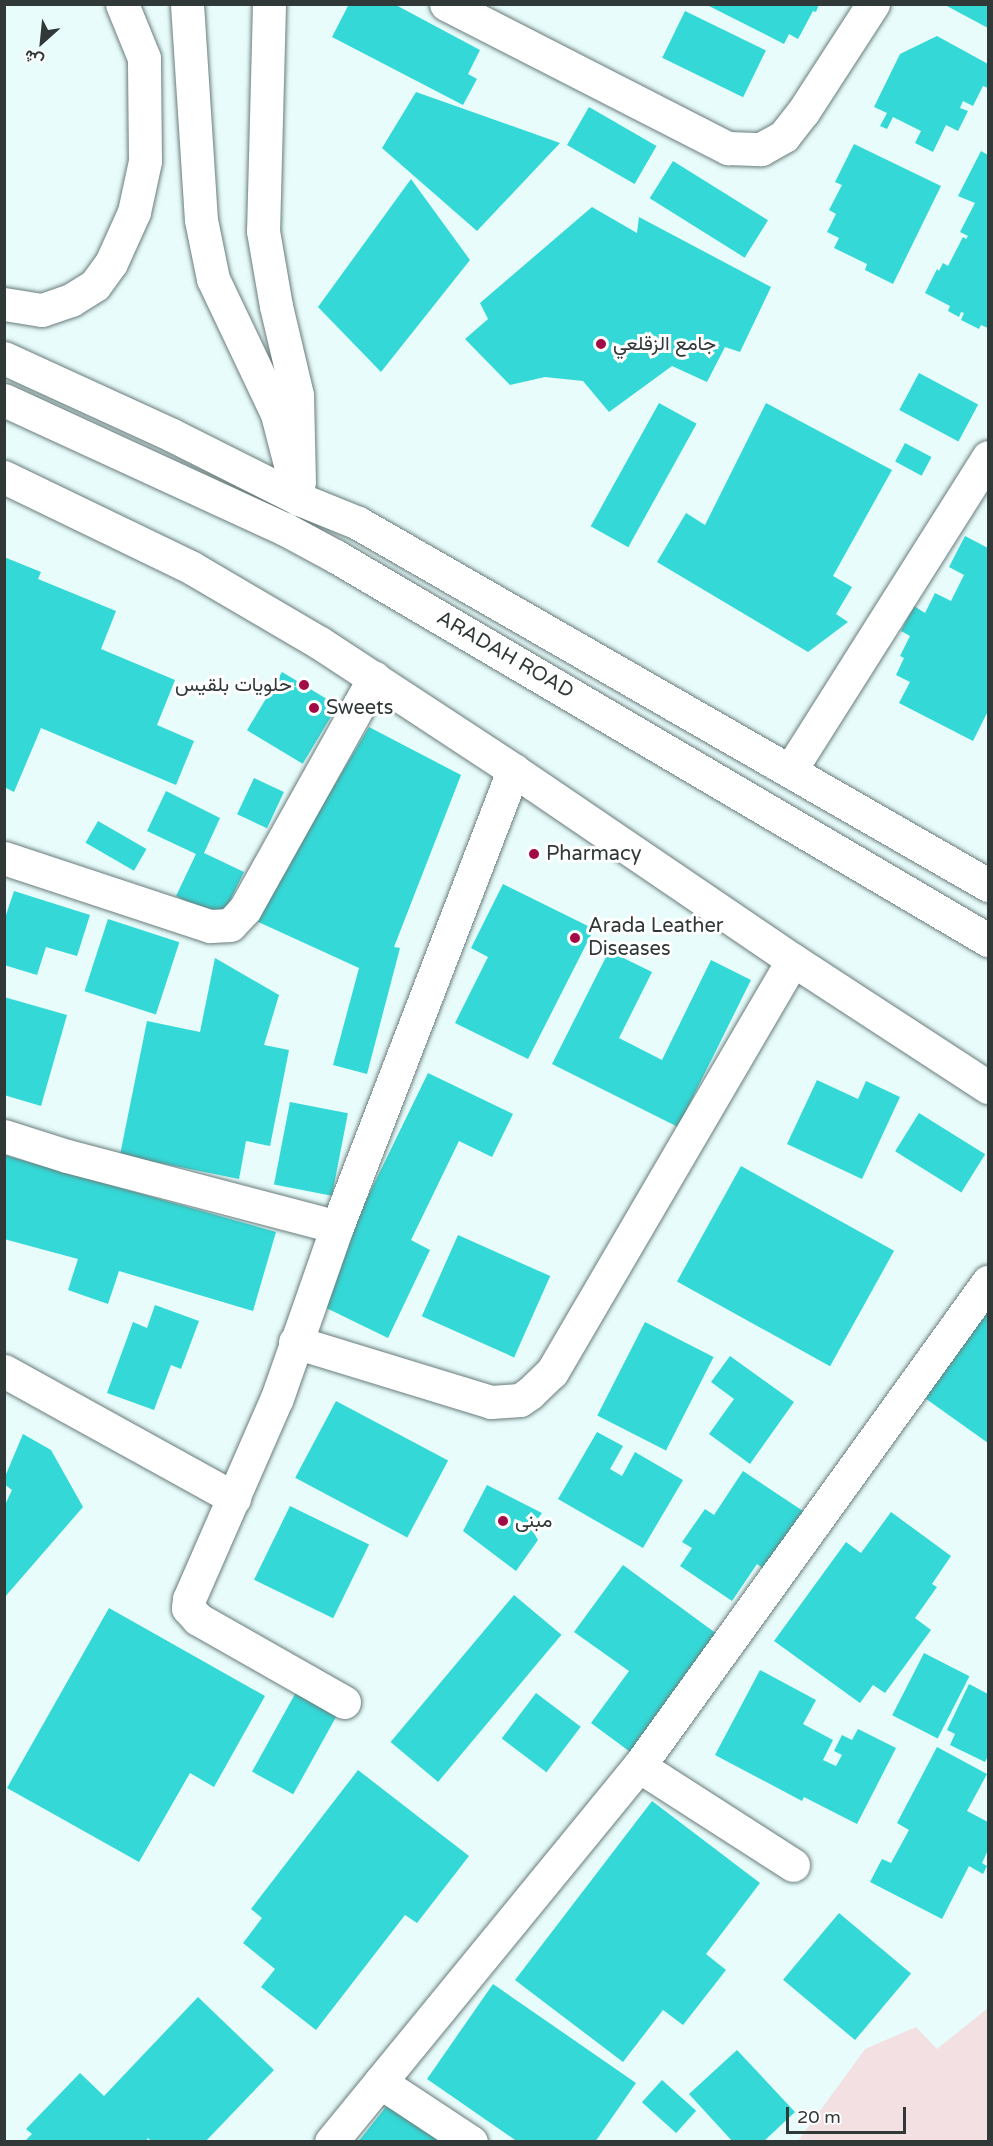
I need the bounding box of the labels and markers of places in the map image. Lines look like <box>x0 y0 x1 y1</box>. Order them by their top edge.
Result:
place label: جامع الزقلعي <box>613 332 716 356</box>
marker: جامع الزقلعي <box>594 337 608 351</box>
place label: حلويات بلقيس <box>175 673 292 697</box>
marker: حلويات بلقيس <box>297 678 311 692</box>
place label: Sweets <box>326 696 393 720</box>
marker: Sweets <box>307 701 321 715</box>
place label: Pharmacy <box>546 842 641 866</box>
marker: Pharmacy <box>527 847 541 861</box>
place label: Arada Leather Diseases <box>588 915 723 962</box>
marker: Arada Leather Diseases <box>566 929 584 947</box>
place label: مبنى <box>515 1509 552 1533</box>
marker: مبنى <box>496 1514 510 1528</box>

